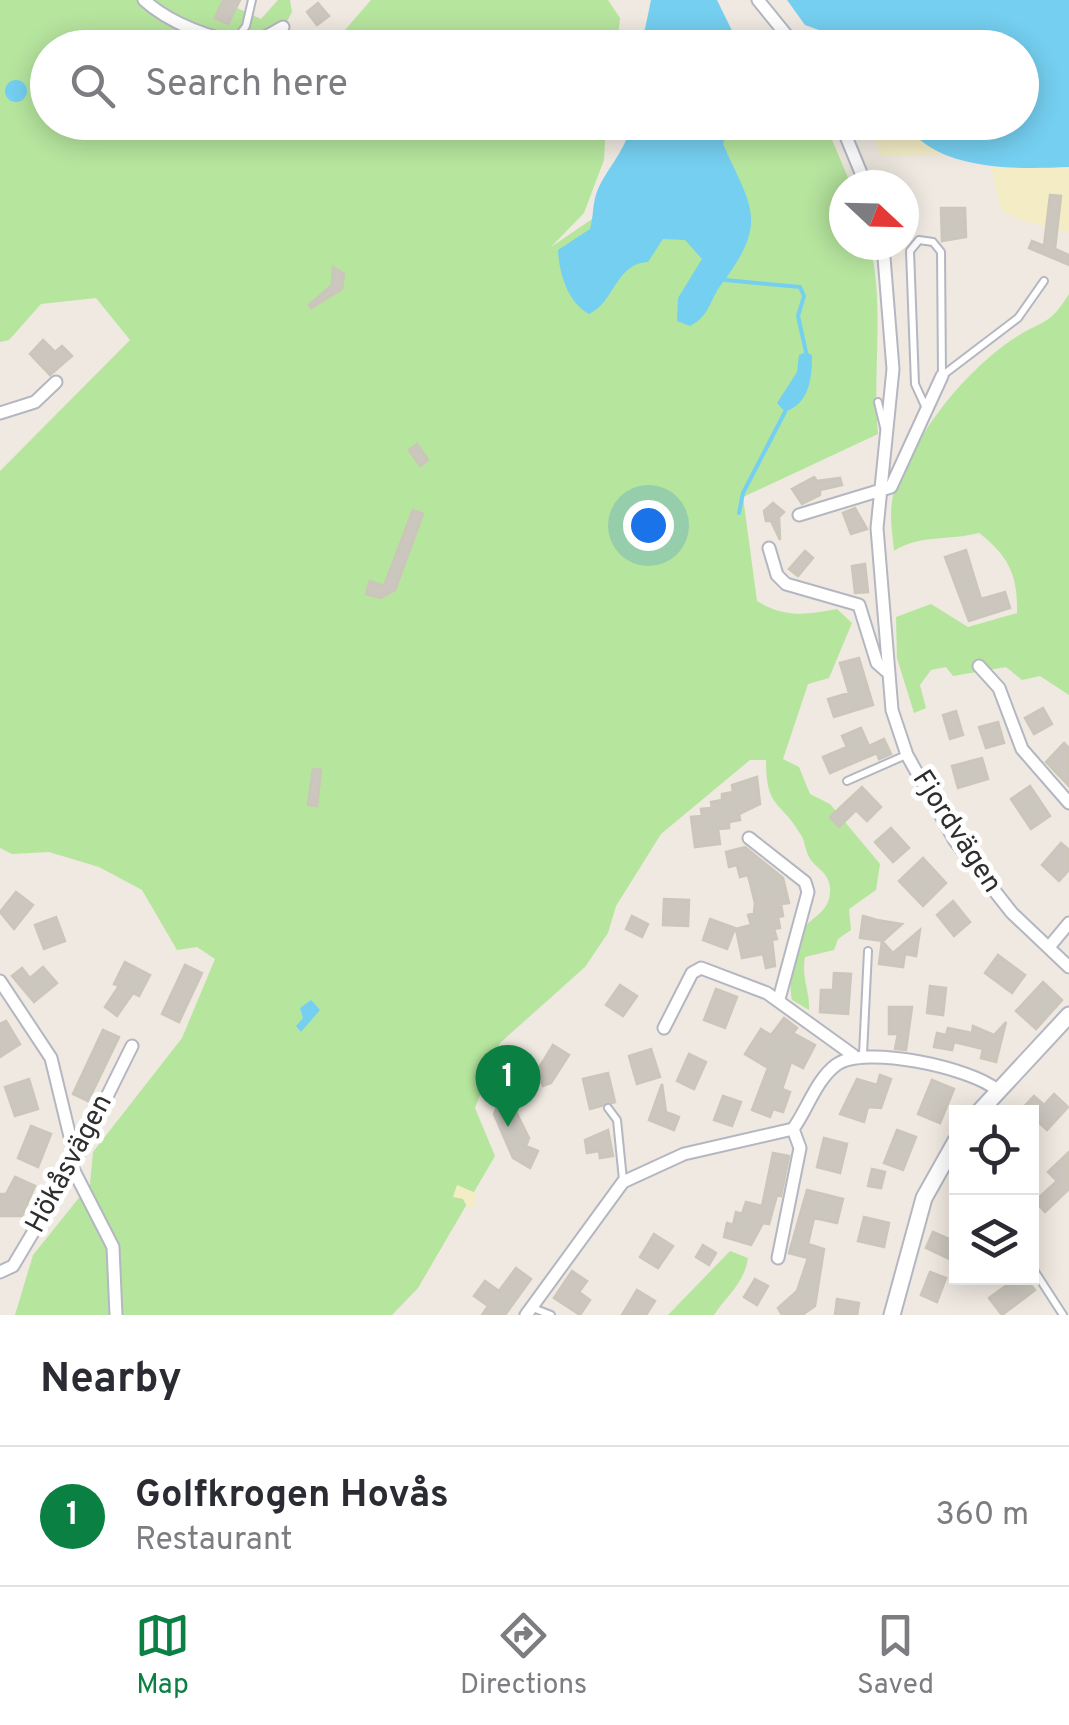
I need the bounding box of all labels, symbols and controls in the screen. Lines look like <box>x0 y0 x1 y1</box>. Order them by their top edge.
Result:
search box <box>30 30 1039 140</box>
icon: search <box>65 58 120 113</box>
text: Search here <box>145 61 348 110</box>
north arrow <box>829 170 919 260</box>
your location <box>623 500 674 551</box>
street label: Fjordvägen <box>903 764 1009 900</box>
pin: 1 <box>476 1044 540 1127</box>
street label: Hökåsvägen <box>18 1088 122 1240</box>
map controls <box>949 1105 1039 1285</box>
button: locate <box>949 1105 1039 1195</box>
button: layers <box>949 1195 1039 1285</box>
text: Nearby <box>40 1354 182 1407</box>
text: Golfkrogen Hovås <box>135 1472 449 1521</box>
text: 1 <box>66 1496 79 1536</box>
text: 360 m <box>935 1496 1029 1536</box>
text: Restaurant <box>135 1521 293 1561</box>
tab: Map <box>135 1608 190 1704</box>
tab: Directions <box>460 1608 587 1704</box>
tab: Saved <box>857 1608 934 1704</box>

